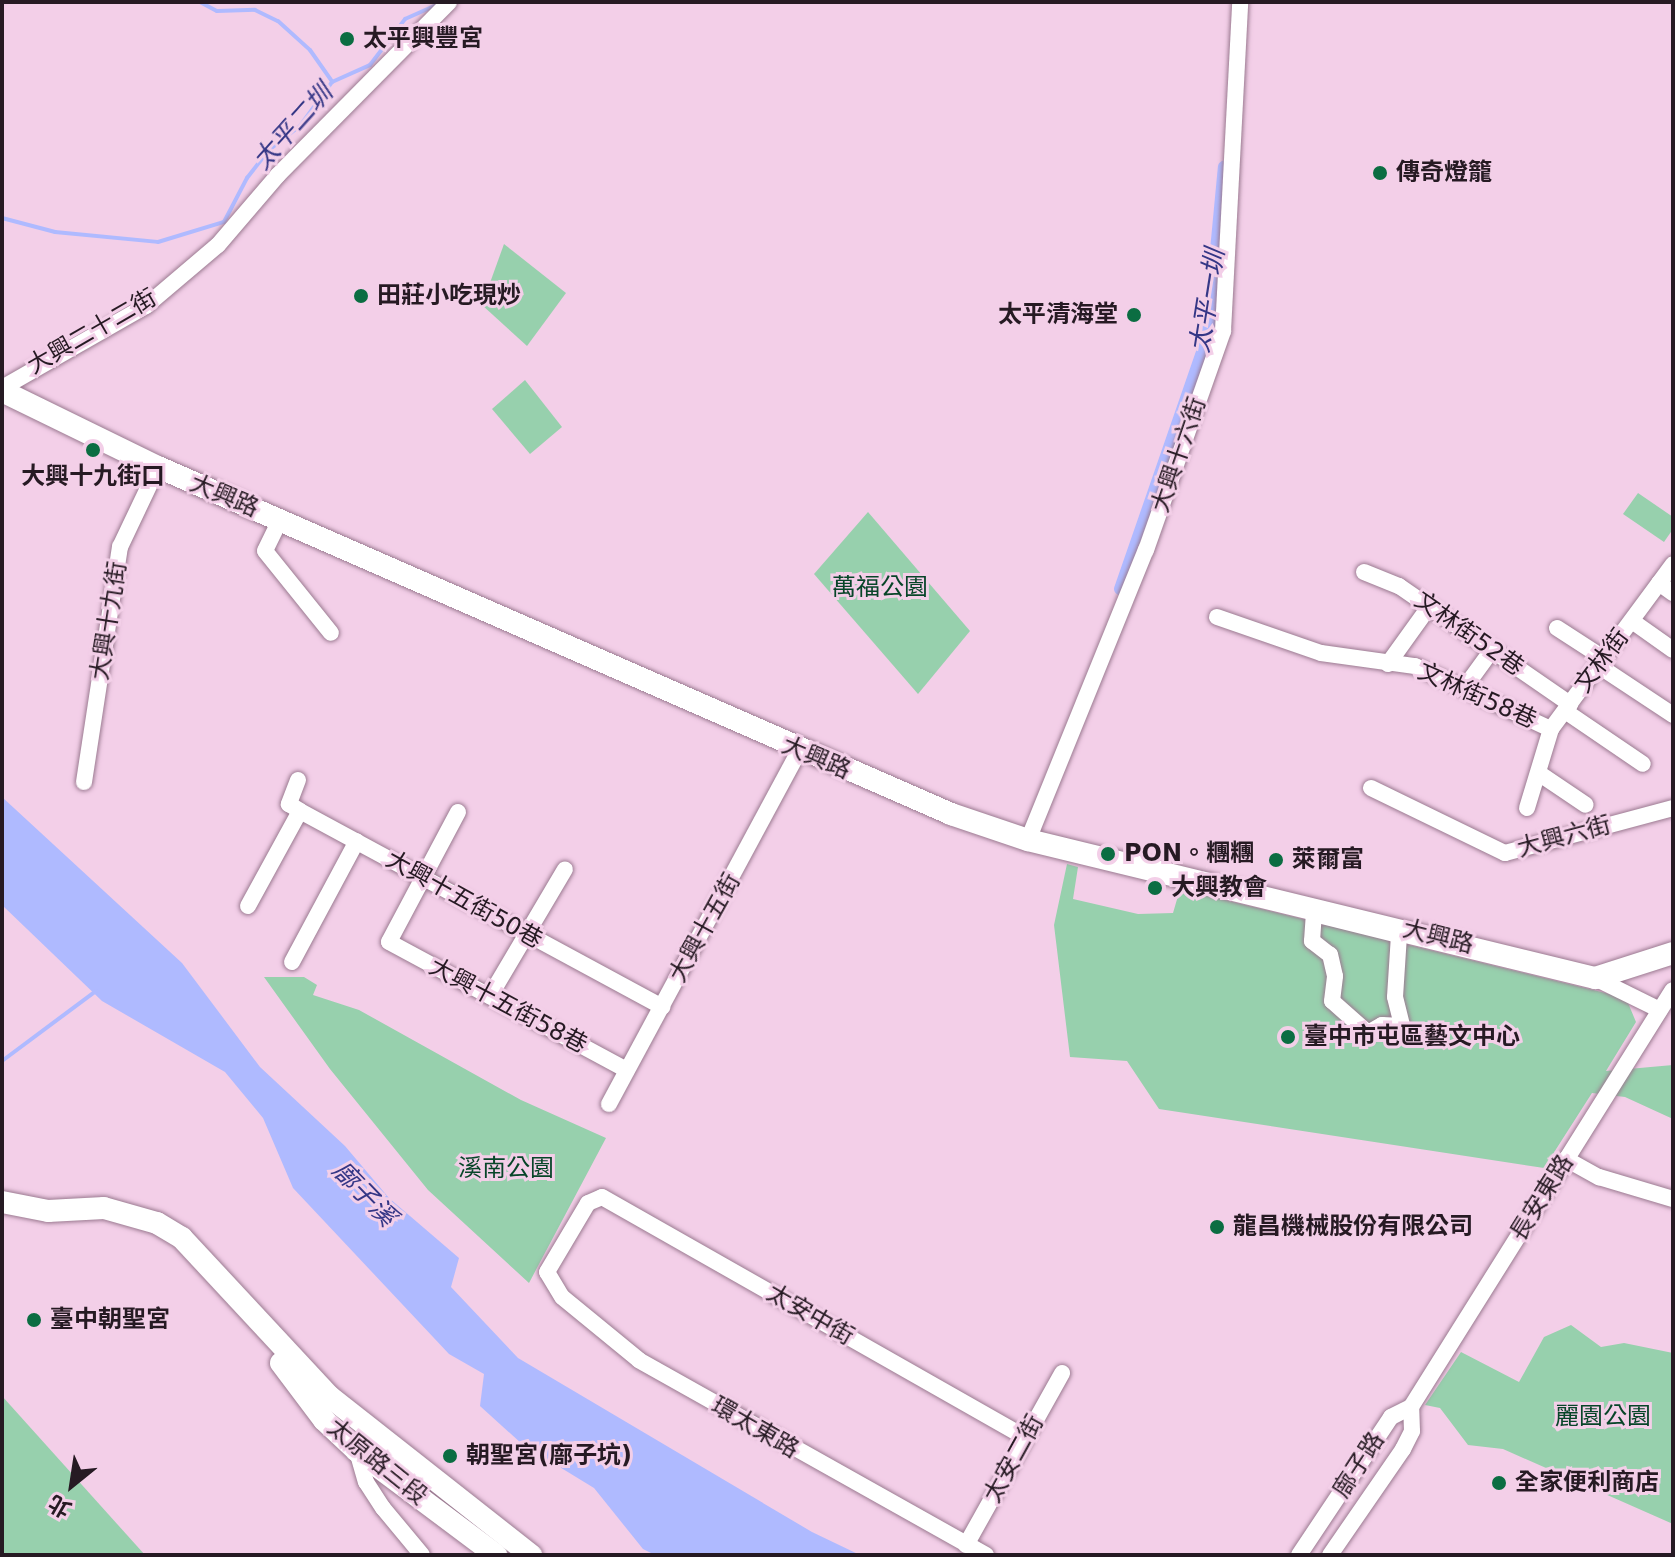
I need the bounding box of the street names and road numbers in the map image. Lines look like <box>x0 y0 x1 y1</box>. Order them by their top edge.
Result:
street label: 大興二十二街 <box>22 284 162 380</box>
street label: 大興十六街 <box>1146 394 1212 516</box>
street label: 大興路 <box>185 469 263 523</box>
street label: 大興十九街 <box>85 559 133 683</box>
street label: 文林街52巷 <box>1409 586 1529 682</box>
street label: 文林街 <box>1569 624 1635 698</box>
street label: 文林街58巷 <box>1413 657 1541 735</box>
street label: 大興路 <box>777 731 855 785</box>
street label: 大興六街 <box>1514 811 1614 863</box>
street label: 大興十五街50巷 <box>381 845 547 955</box>
street label: 大興十五街 <box>663 869 747 987</box>
street label: 大興路 <box>1400 914 1476 960</box>
street label: 大興十五街58巷 <box>424 952 592 1060</box>
street label: 長安東路 <box>1504 1150 1580 1246</box>
street label: 太安中街 <box>761 1279 859 1351</box>
street label: 環太東路 <box>706 1392 804 1464</box>
street label: 太安二街 <box>978 1410 1050 1508</box>
street label: 太原路三段 <box>321 1413 433 1511</box>
street label: 廍子路 <box>1327 1427 1391 1503</box>

